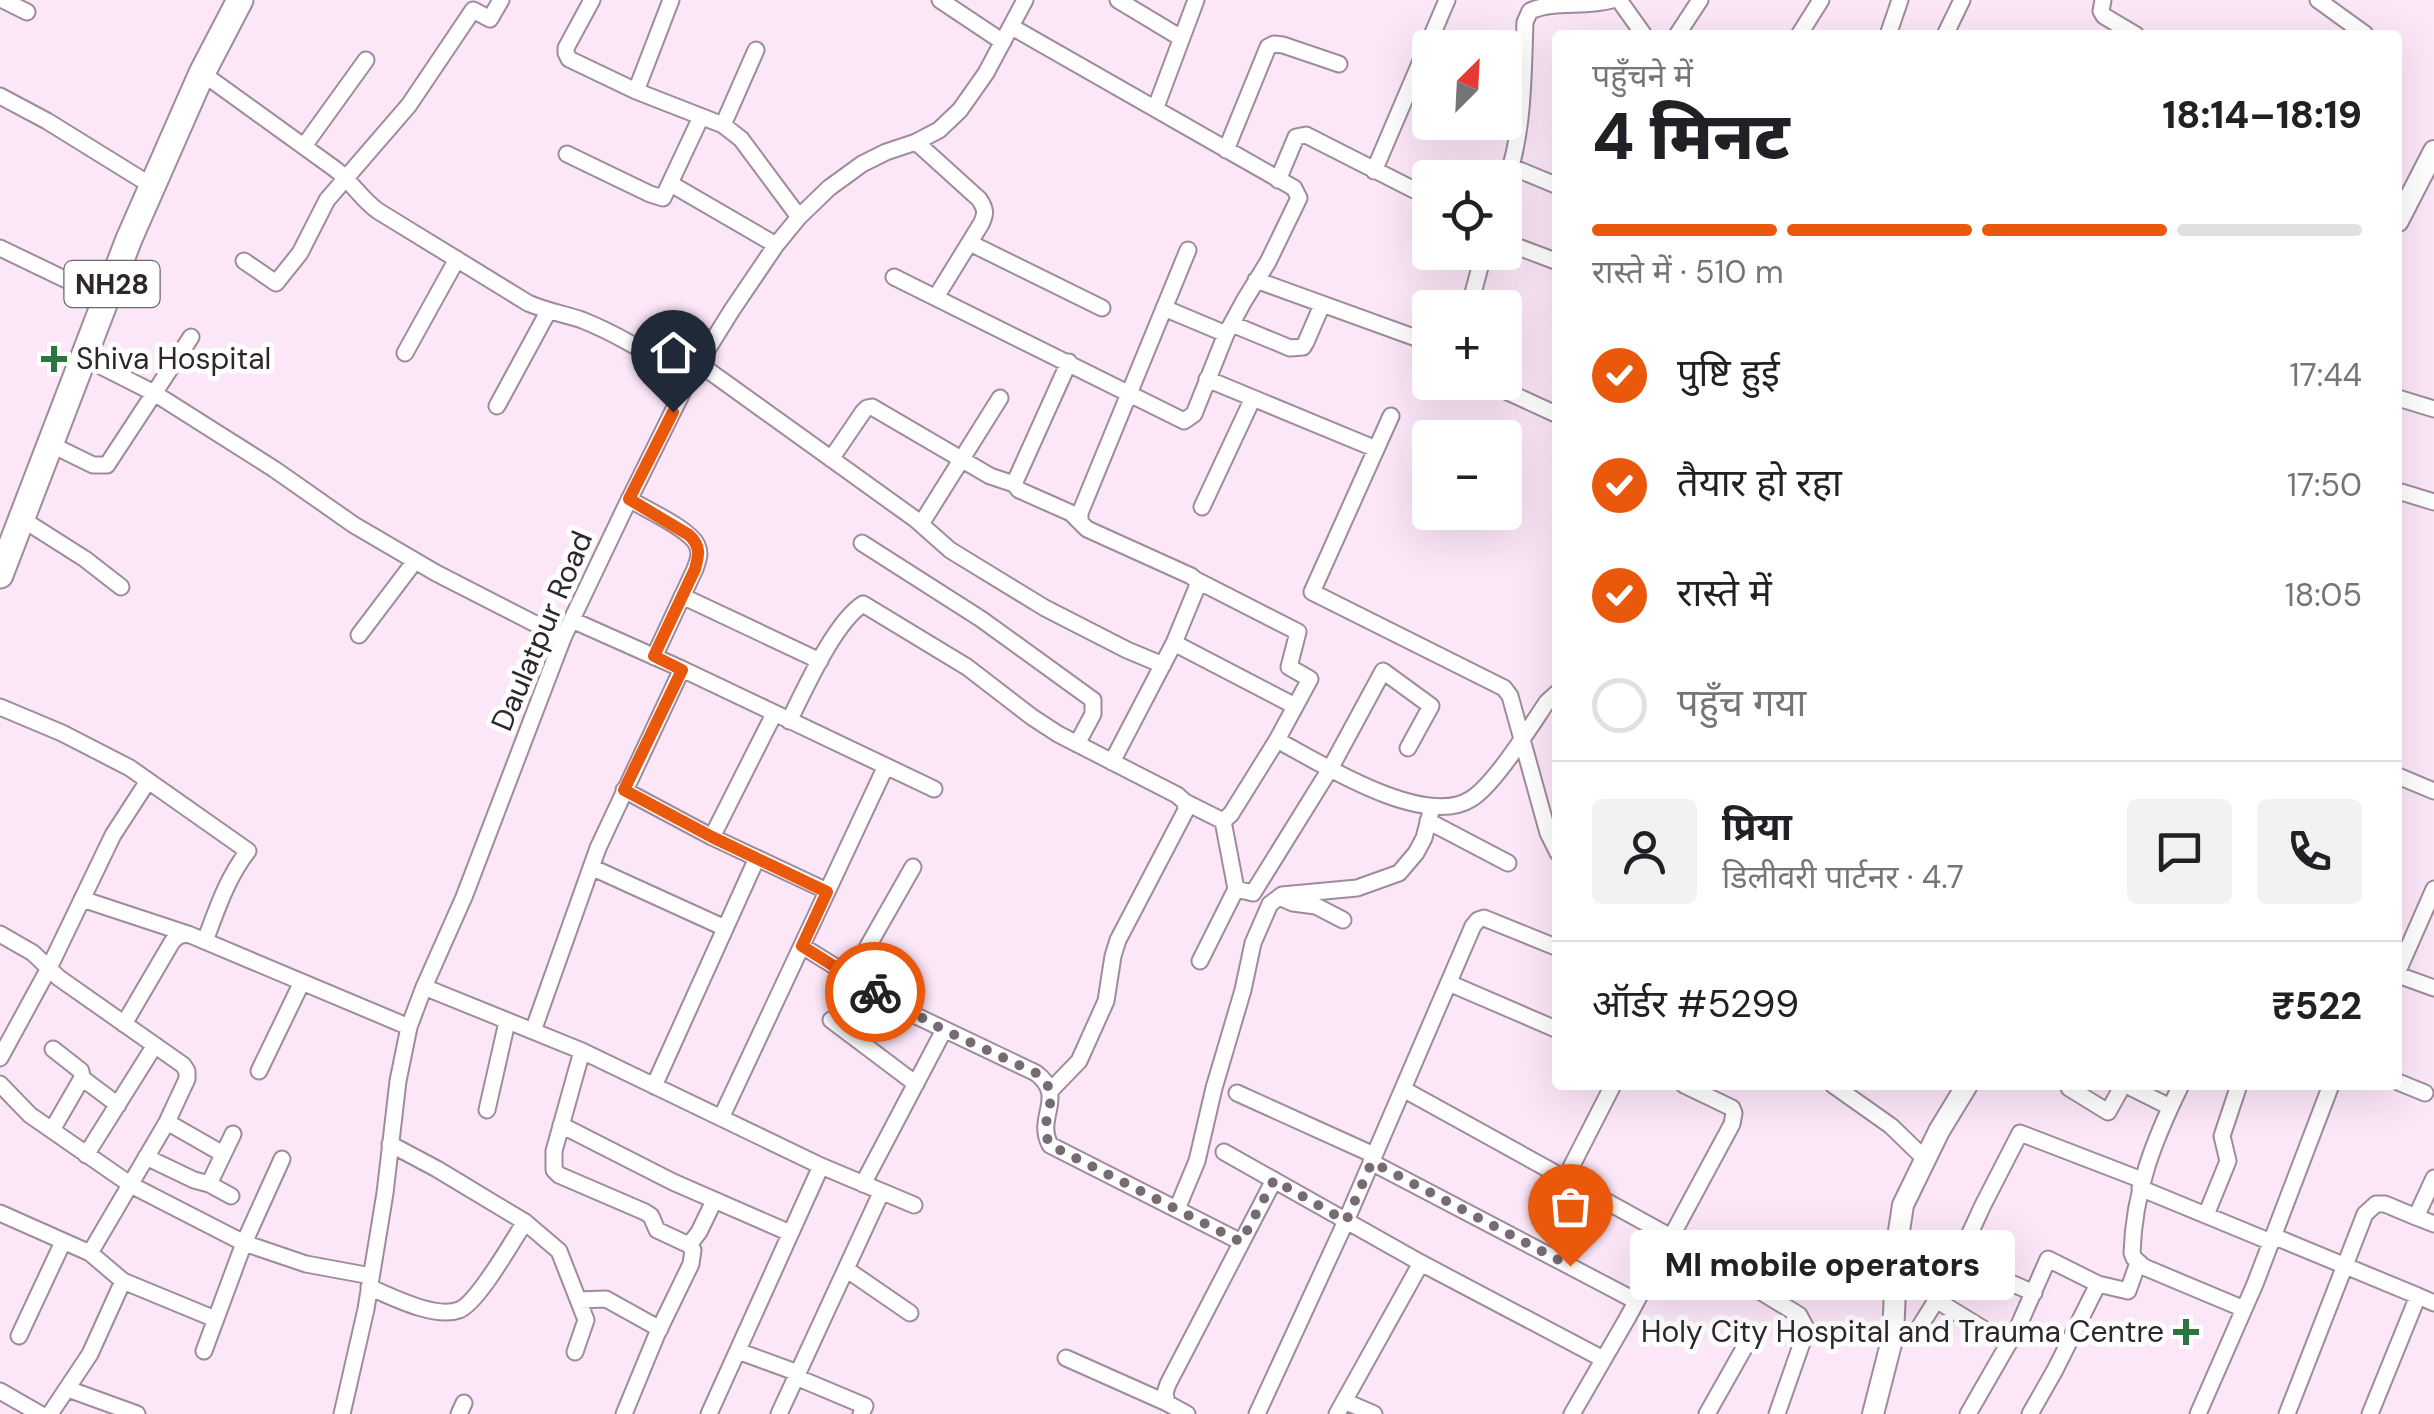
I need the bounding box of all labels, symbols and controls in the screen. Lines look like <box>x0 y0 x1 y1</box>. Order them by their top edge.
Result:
north arrow <box>1412 30 1522 140</box>
map controls <box>1412 30 1522 530</box>
text: पहुँचने में <box>1592 55 1693 97</box>
text: 18:14–18:19 <box>2162 90 2362 140</box>
text: 4 मिनट <box>1592 95 1790 179</box>
button: locate <box>1412 160 1522 270</box>
text: रास्ते में · 510 m <box>1592 251 1784 293</box>
road number: NH28 <box>64 261 160 307</box>
button: + <box>1412 290 1522 400</box>
pin <box>631 310 716 413</box>
icon: home <box>646 325 701 380</box>
place label: Shiva Hospital <box>76 339 271 378</box>
marker: Shiva Hospital <box>41 346 67 372</box>
icon: check <box>1592 348 1647 403</box>
text: पुष्टि हुई <box>1677 348 1780 398</box>
text: 17:44 <box>2290 354 2362 396</box>
button: − <box>1412 420 1522 530</box>
icon: check <box>1592 458 1647 513</box>
text: तैयार हो रहा <box>1677 458 1842 508</box>
text: 17:50 <box>2287 464 2362 506</box>
street label: Daulatpur Road <box>482 525 601 737</box>
icon: check <box>1592 568 1647 623</box>
text: रास्ते में <box>1677 568 1772 618</box>
text: 18:05 <box>2285 574 2362 616</box>
text: पहुँच गया <box>1677 678 1806 728</box>
button: person <box>1592 799 1697 904</box>
button: chat <box>2127 799 2232 904</box>
button: phone <box>2257 799 2362 904</box>
text: प्रिया <box>1722 802 1792 852</box>
text: डिलीवरी पार्टनर · 4.7 <box>1722 856 1964 898</box>
courier <box>825 942 925 1042</box>
icon: bike <box>848 965 903 1020</box>
text: ऑर्डर #5299 <box>1592 979 1799 1029</box>
text: ₹522 <box>2271 981 2362 1031</box>
pin <box>1528 1164 1613 1267</box>
icon: bag <box>1543 1179 1598 1234</box>
callout: MI mobile operators <box>1630 1231 2015 1301</box>
text: MI mobile operators <box>1665 1244 1980 1286</box>
place label: Holy City Hospital and Trauma Centre <box>1641 1312 2164 1351</box>
marker: Holy City Hospital and Trauma Centre <box>2173 1319 2199 1345</box>

